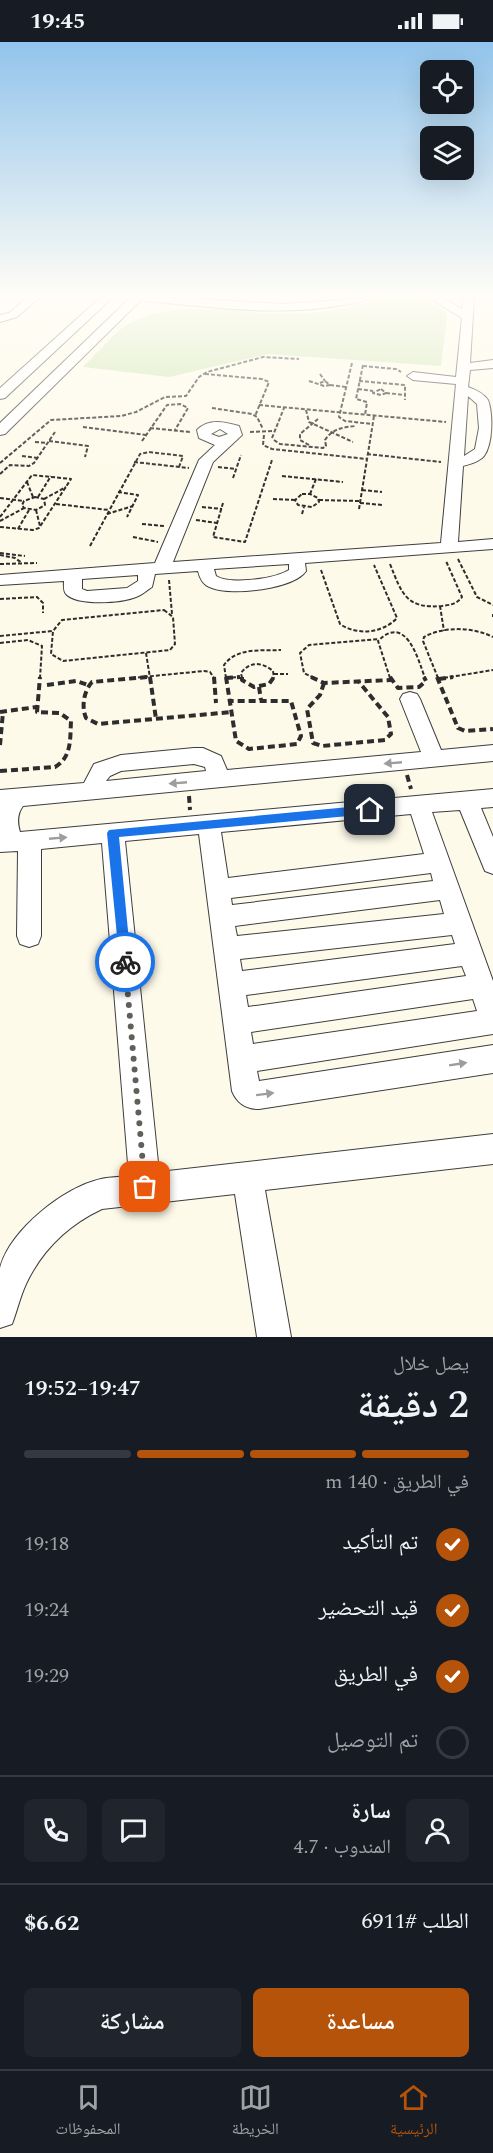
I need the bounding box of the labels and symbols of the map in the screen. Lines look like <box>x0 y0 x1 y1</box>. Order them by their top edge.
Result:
one-way arrow <box>383 758 402 768</box>
one-way arrow <box>168 778 187 788</box>
pin <box>344 784 395 835</box>
one-way arrow <box>49 833 68 843</box>
courier <box>95 932 155 992</box>
one-way arrow <box>448 1060 467 1069</box>
one-way arrow <box>256 1089 275 1098</box>
pin <box>119 1161 170 1212</box>

